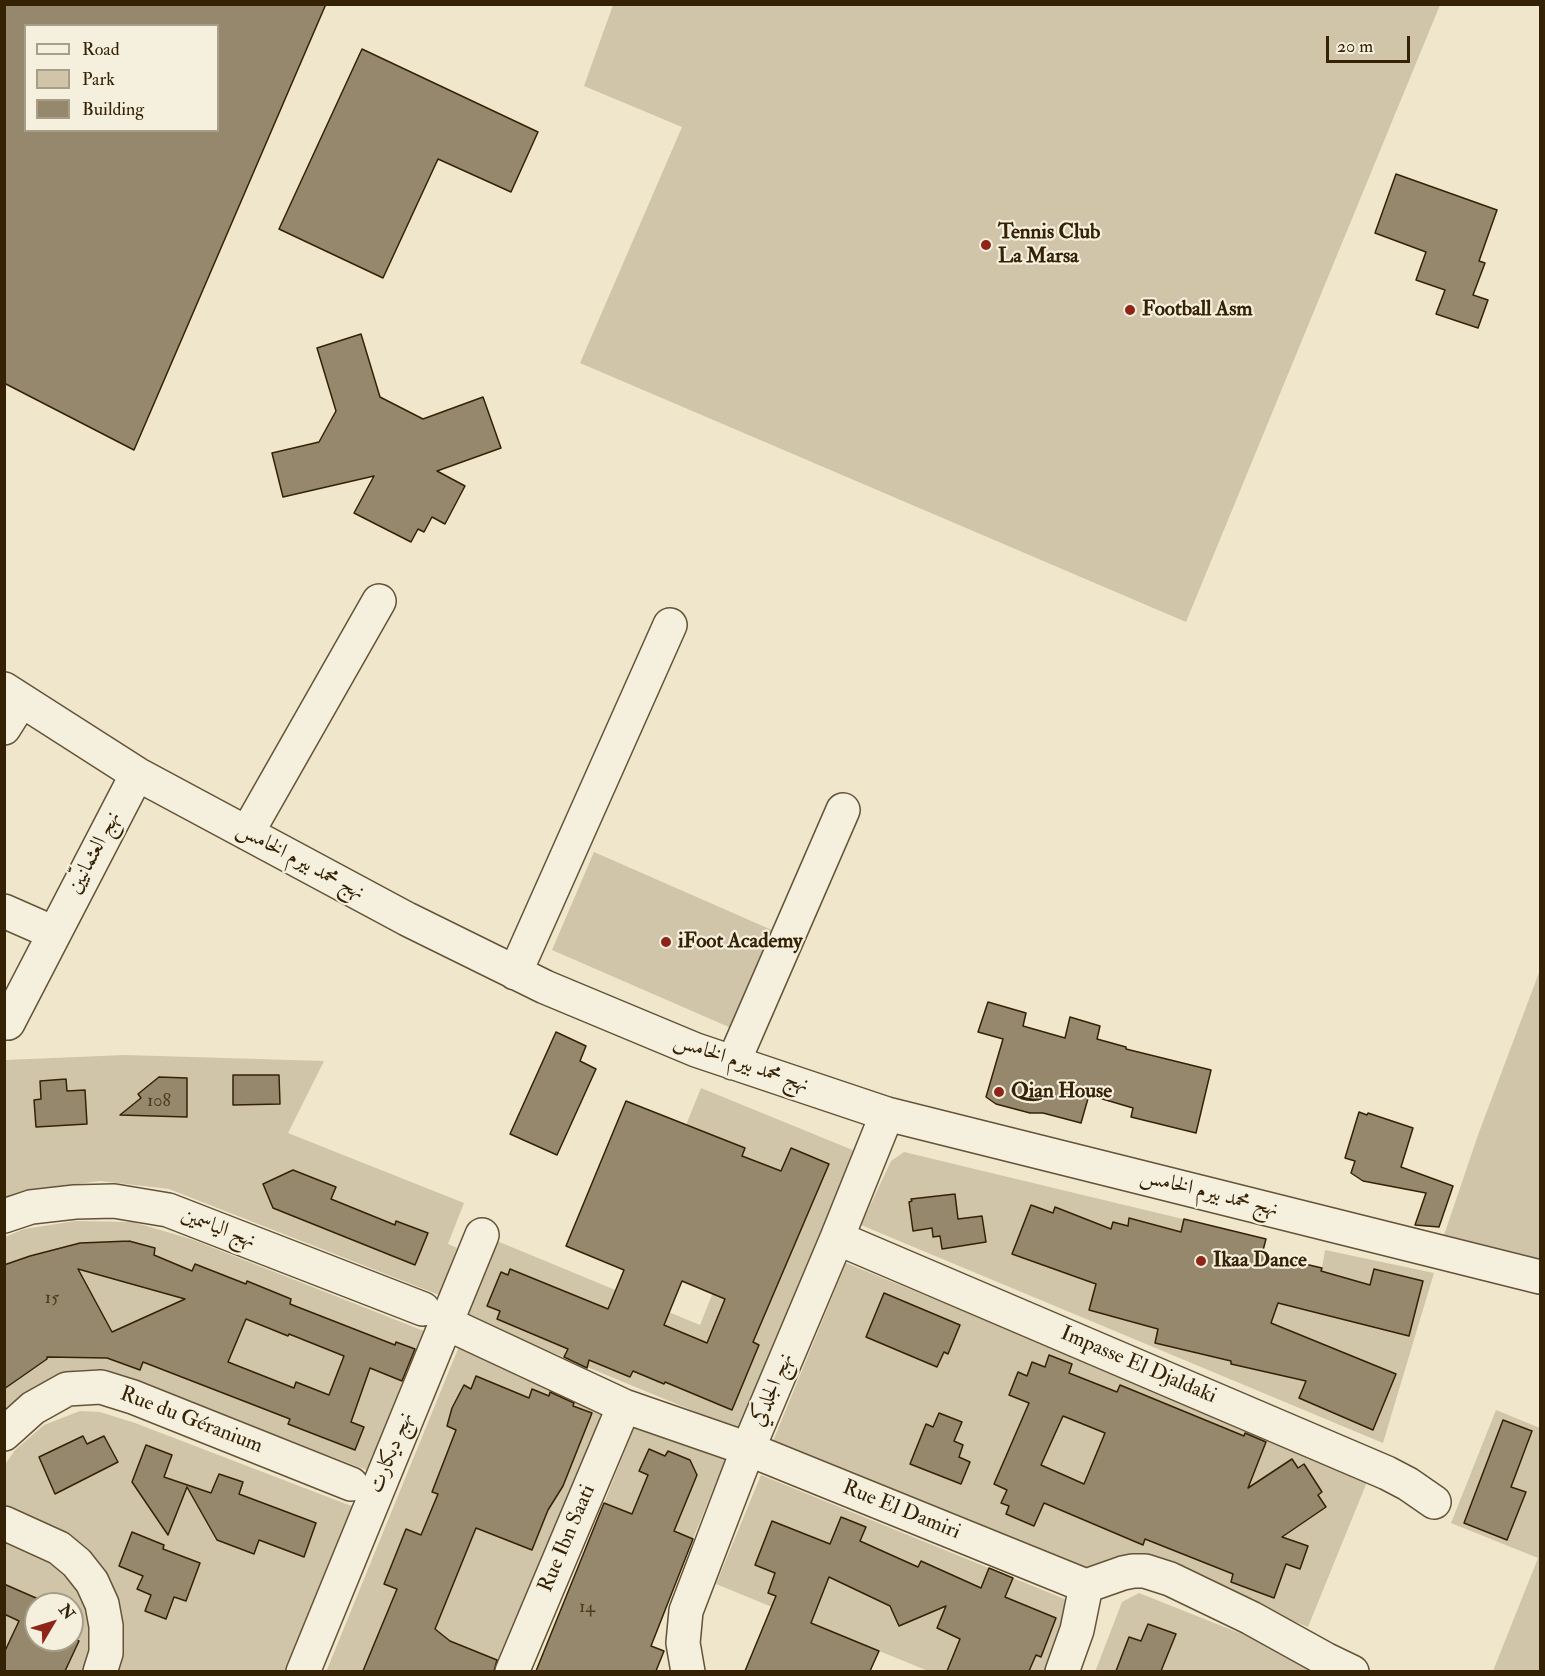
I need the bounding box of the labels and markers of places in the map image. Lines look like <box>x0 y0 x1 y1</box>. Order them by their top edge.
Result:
place label: Tennis Club La Marsa <box>998 220 1100 270</box>
marker: Tennis Club La Marsa <box>979 238 993 252</box>
place label: Football Asm <box>1142 297 1253 323</box>
marker: Football Asm <box>1123 303 1137 317</box>
place label: iFoot Academy <box>678 929 802 955</box>
marker: iFoot Academy <box>659 935 673 949</box>
place label: Qian House <box>1011 1079 1112 1105</box>
marker: Qian House <box>992 1085 1006 1099</box>
place label: Ikaa Dance <box>1213 1248 1307 1274</box>
marker: Ikaa Dance <box>1194 1254 1208 1268</box>

